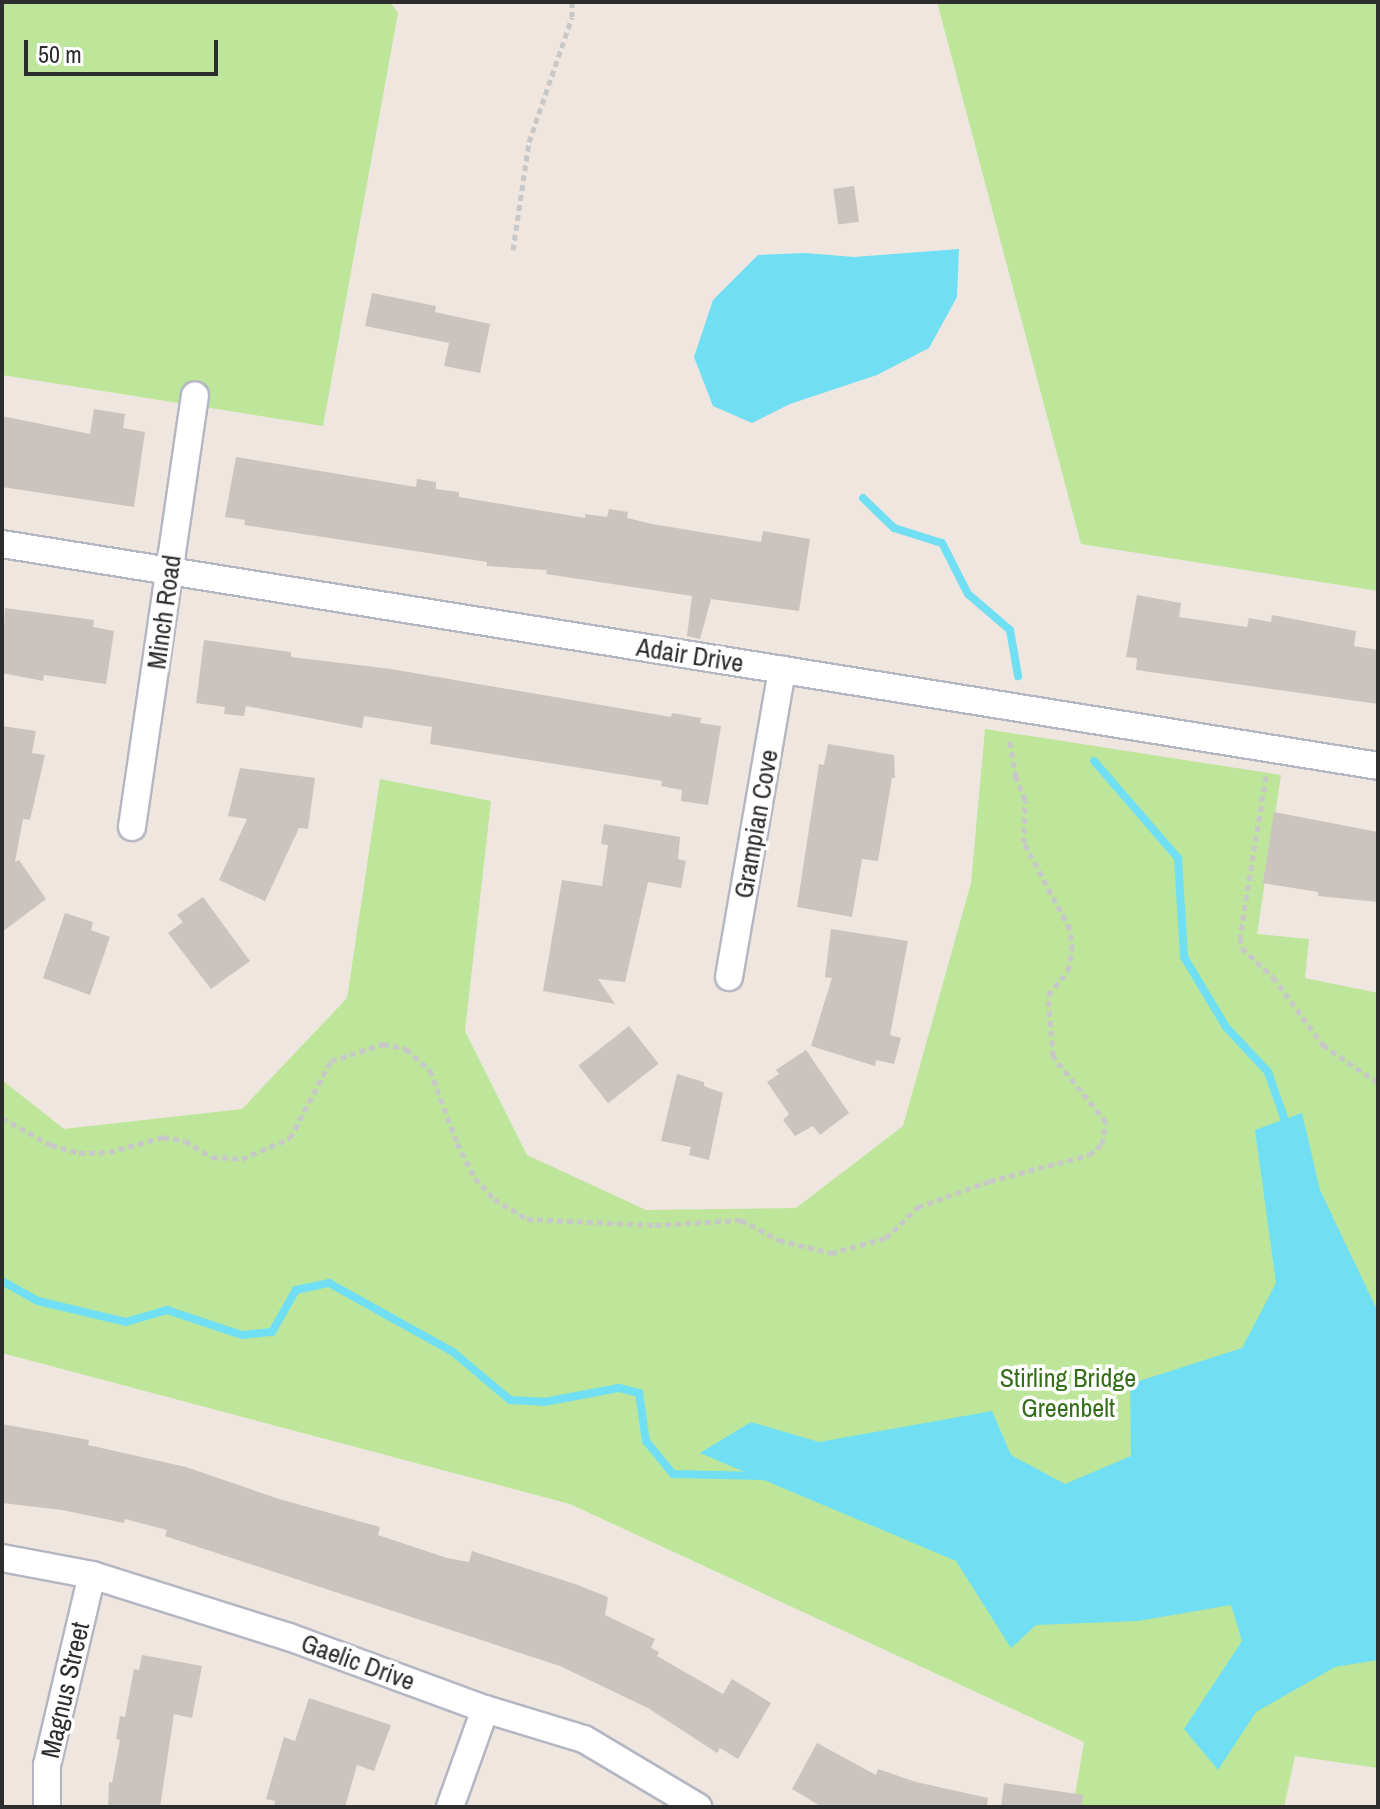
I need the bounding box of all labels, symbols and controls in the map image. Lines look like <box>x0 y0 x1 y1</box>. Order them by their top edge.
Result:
scale bar <box>28 24 222 74</box>
text: 50 m <box>38 38 82 70</box>
street label: Minch Road <box>141 553 187 671</box>
street label: Adair Drive <box>634 631 746 679</box>
street label: Grampian Cove <box>728 747 784 901</box>
park label: Stirling Bridge Greenbelt <box>1000 1362 1136 1424</box>
street label: Magnus Street <box>34 1619 96 1761</box>
street label: Gaelic Drive <box>297 1627 419 1697</box>

